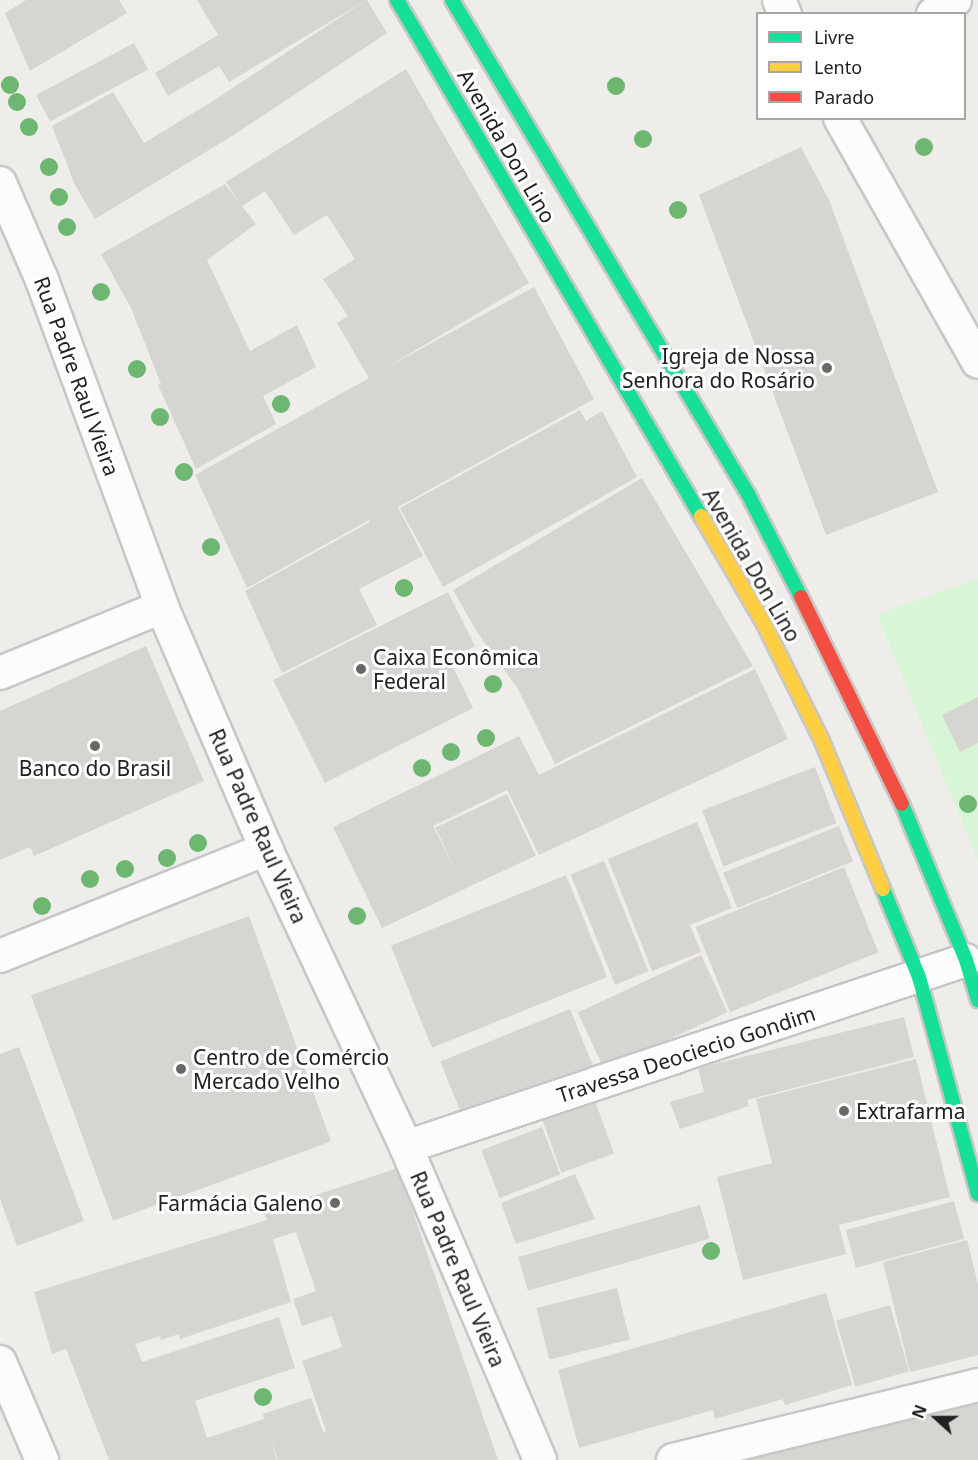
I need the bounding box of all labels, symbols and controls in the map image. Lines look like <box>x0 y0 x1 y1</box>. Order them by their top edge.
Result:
legend <box>756 12 966 120</box>
text: Livre <box>814 25 854 49</box>
text: Lento <box>814 55 862 79</box>
street label: Avenida Don Lino <box>453 65 561 227</box>
text: Parado <box>814 85 874 109</box>
street label: Rua Padre Raul Vieira <box>29 273 125 479</box>
place label: Igreja de Nossa Senhora do Rosário <box>622 343 815 393</box>
marker: Igreja de Nossa Senhora do Rosário <box>820 361 834 375</box>
street label: Avenida Don Lino <box>698 484 806 646</box>
place label: Caixa Econômica Federal <box>373 644 539 694</box>
marker: Caixa Econômica Federal <box>354 662 368 676</box>
street label: Rua Padre Raul Vieira <box>204 725 312 927</box>
marker: Banco do Brasil <box>88 739 102 753</box>
place label: Banco do Brasil <box>19 755 171 781</box>
street label: Travessa Deociecio Gondim <box>554 1000 818 1108</box>
place label: Centro de Comércio Mercado Velho <box>193 1044 389 1094</box>
marker: Centro de Comércio Mercado Velho <box>174 1062 188 1076</box>
place label: Extrafarma <box>856 1098 965 1124</box>
marker: Extrafarma <box>837 1104 851 1118</box>
street label: Rua Padre Raul Vieira <box>405 1167 511 1371</box>
place label: Farmácia Galeno <box>157 1190 323 1216</box>
marker: Farmácia Galeno <box>328 1196 342 1210</box>
north arrow <box>906 1388 966 1448</box>
text: N <box>907 1402 932 1422</box>

